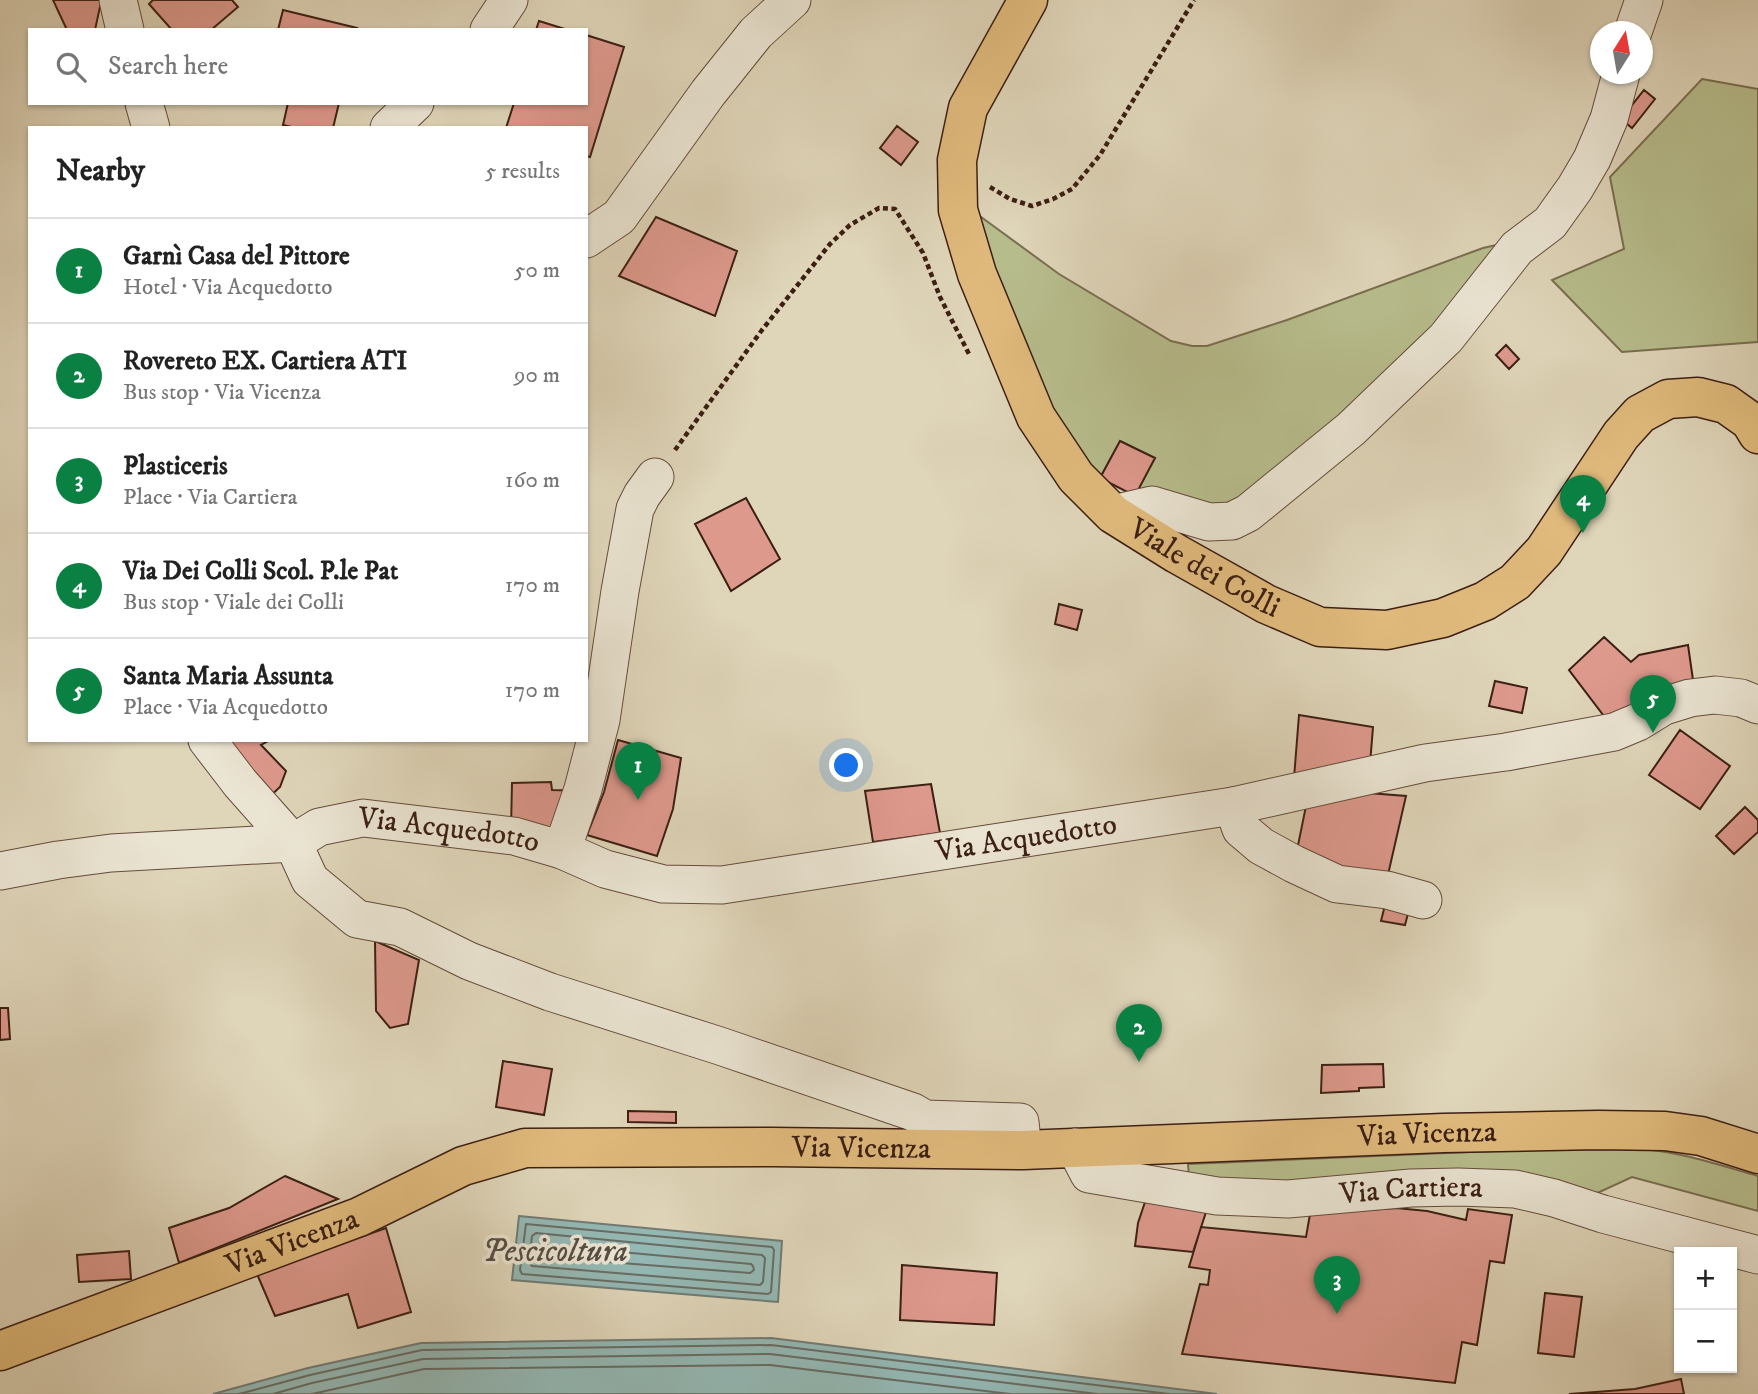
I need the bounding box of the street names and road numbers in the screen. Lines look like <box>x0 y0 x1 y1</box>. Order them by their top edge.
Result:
street label: Viale dei Colli <box>1121 509 1285 626</box>
street label: Via Acquedotto <box>355 799 544 861</box>
street label: Via Acquedotto <box>932 806 1119 870</box>
street label: Via Vicenza <box>1356 1113 1497 1155</box>
street label: Via Vicenza <box>791 1129 931 1167</box>
street label: Via Cartiera <box>1337 1168 1484 1213</box>
street label: Via Vicenza <box>220 1200 364 1284</box>

